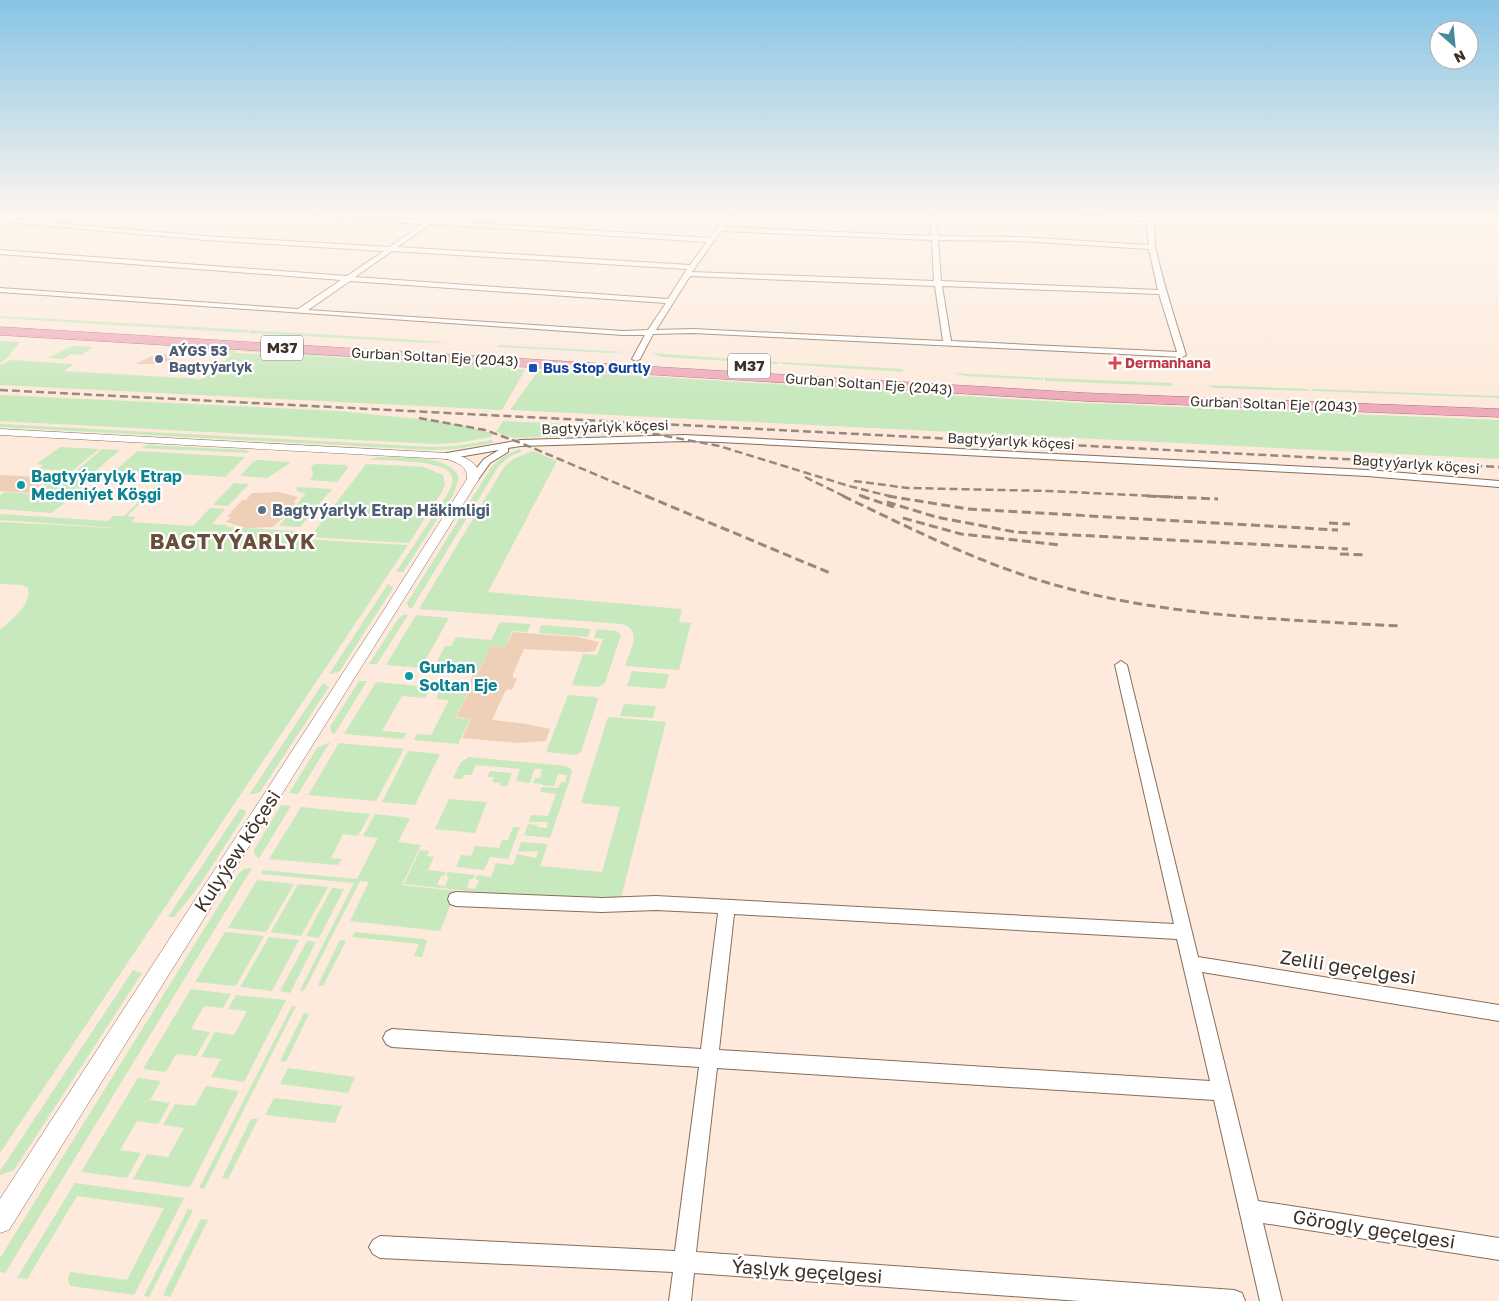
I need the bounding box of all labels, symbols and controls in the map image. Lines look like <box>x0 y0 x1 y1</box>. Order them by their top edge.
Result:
north arrow <box>1429 20 1479 70</box>
text: N <box>1452 47 1469 67</box>
road number: M37 <box>261 336 303 360</box>
place label: AÝGS 53 Bagtyýarlyk <box>169 342 252 375</box>
street label: Gurban Soltan Eje (2043) <box>351 344 519 369</box>
marker: AÝGS 53 Bagtyýarlyk <box>153 353 165 365</box>
road number: M37 <box>728 354 770 378</box>
place label: Dermanhana <box>1125 354 1211 371</box>
marker: Dermanhana <box>1109 357 1121 369</box>
place label: Bus Stop Gurtly <box>543 359 651 376</box>
marker: Bus Stop Gurtly <box>527 362 539 374</box>
street label: Gurban Soltan Eje (2043) <box>785 369 953 398</box>
street label: Gurban Soltan Eje (2043) <box>1190 392 1358 415</box>
street label: Bagtyýarlyk köçesi <box>541 416 669 437</box>
street label: Bagtyýarlyk köçesi <box>947 429 1075 452</box>
street label: Bagtyýarlyk köçesi <box>1352 451 1480 476</box>
place label: Bagtyýarylyk Etrap Medeniýet Köşgi <box>31 466 182 504</box>
marker: Bagtyýarylyk Etrap Medeniýet Köşgi <box>15 479 27 491</box>
place label: Bagtyýarlyk Etrap Häkimligi <box>272 500 490 520</box>
marker: Bagtyýarlyk Etrap Häkimligi <box>256 504 268 516</box>
district label: BAGTYÝARLYK <box>150 528 316 554</box>
place label: Gurban Soltan Eje <box>419 657 498 695</box>
marker: Gurban Soltan Eje <box>403 670 415 682</box>
street label: Kulyýew köçesi <box>189 785 285 916</box>
street label: Zelili geçelgesi <box>1279 944 1418 989</box>
street label: Görogly geçelgesi <box>1291 1204 1457 1253</box>
street label: Ýaşlyk geçelgesi <box>731 1254 883 1287</box>

